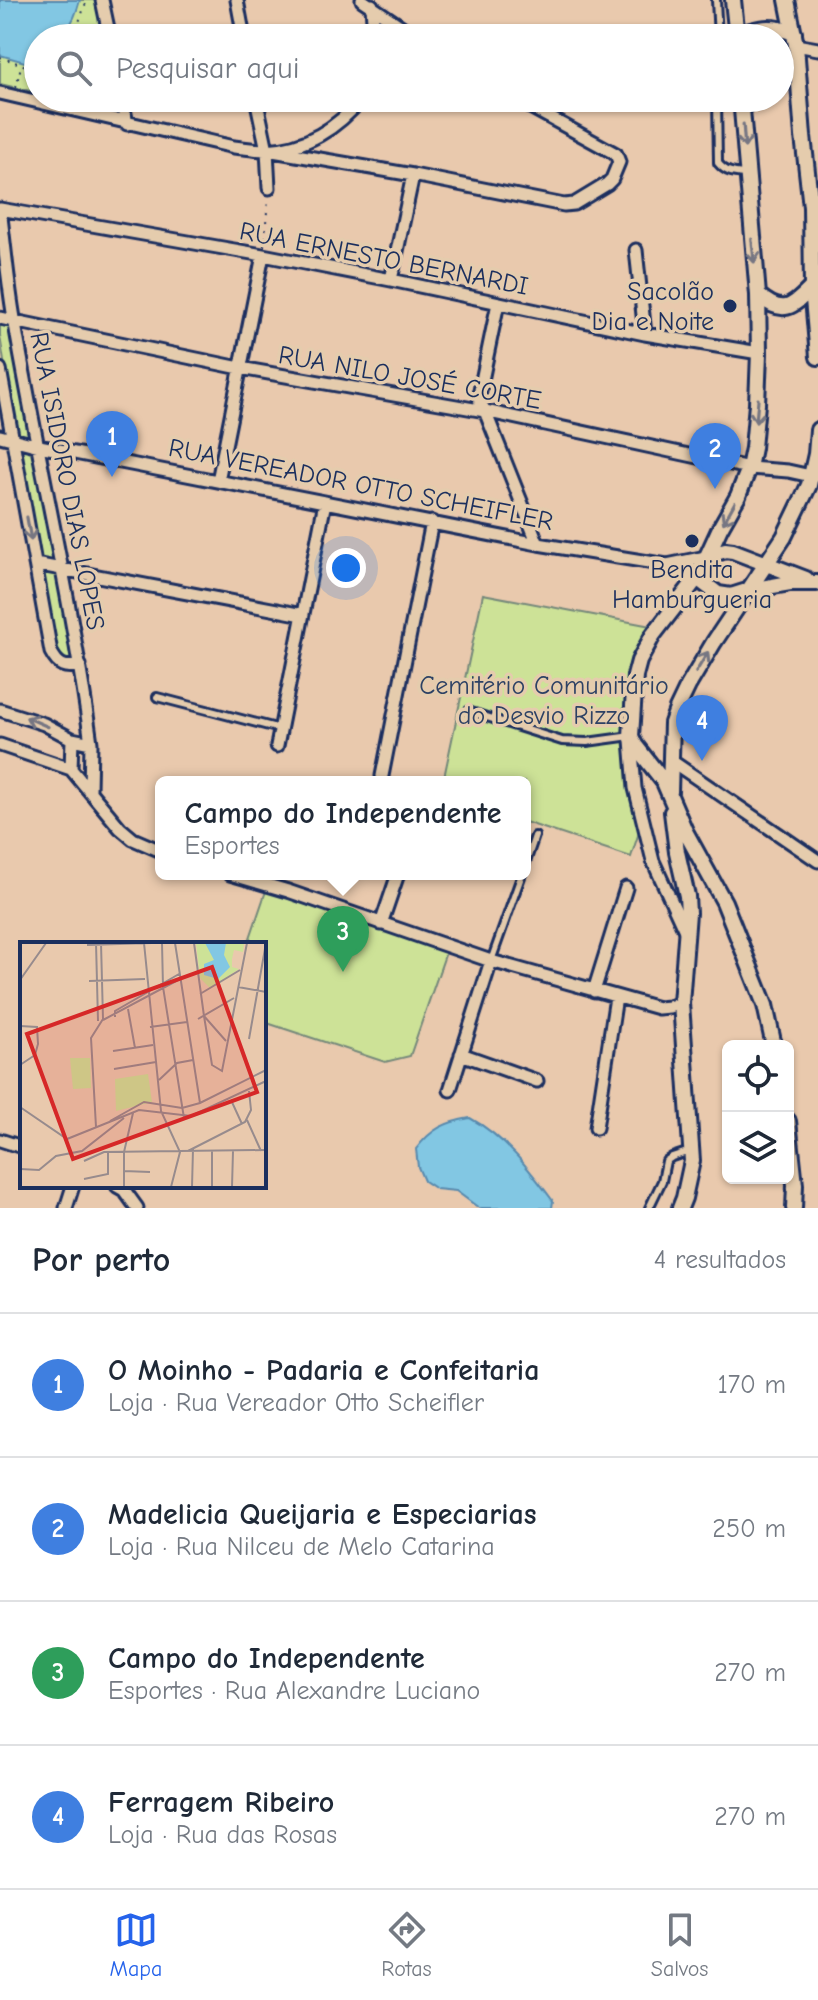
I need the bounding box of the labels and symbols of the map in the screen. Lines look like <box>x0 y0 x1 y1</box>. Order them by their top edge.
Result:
one-way arrow <box>737 122 752 149</box>
street label: RUA ERNESTO BERNARDI <box>237 216 531 302</box>
one-way arrow <box>746 238 761 264</box>
place label: Sacolão Dia e Noite <box>591 277 714 337</box>
marker: Sacolão Dia e Noite <box>721 297 739 315</box>
street label: RUA ISIDORO DIAS LOPES <box>23 330 111 633</box>
street label: RUA NILO JOSÉ CORTE <box>276 339 544 416</box>
one-way arrow <box>749 397 764 424</box>
pin: 1 <box>86 411 138 477</box>
pin: 2 <box>689 423 741 489</box>
street label: RUA VEREADOR OTTO SCHEIFLER <box>166 433 556 537</box>
one-way arrow <box>720 501 736 524</box>
one-way arrow <box>22 516 37 541</box>
marker: Bendita Hamburgueria <box>683 532 701 550</box>
your location <box>326 548 366 588</box>
place label: Bendita Hamburgueria <box>612 555 772 615</box>
one-way arrow <box>694 651 710 674</box>
park label: Cemitério Comunitário do Desvio Rizzo <box>419 671 669 731</box>
pin: 4 <box>676 695 728 761</box>
one-way arrow <box>25 714 50 729</box>
pin: 3 <box>317 906 369 972</box>
inset map <box>20 942 266 1188</box>

